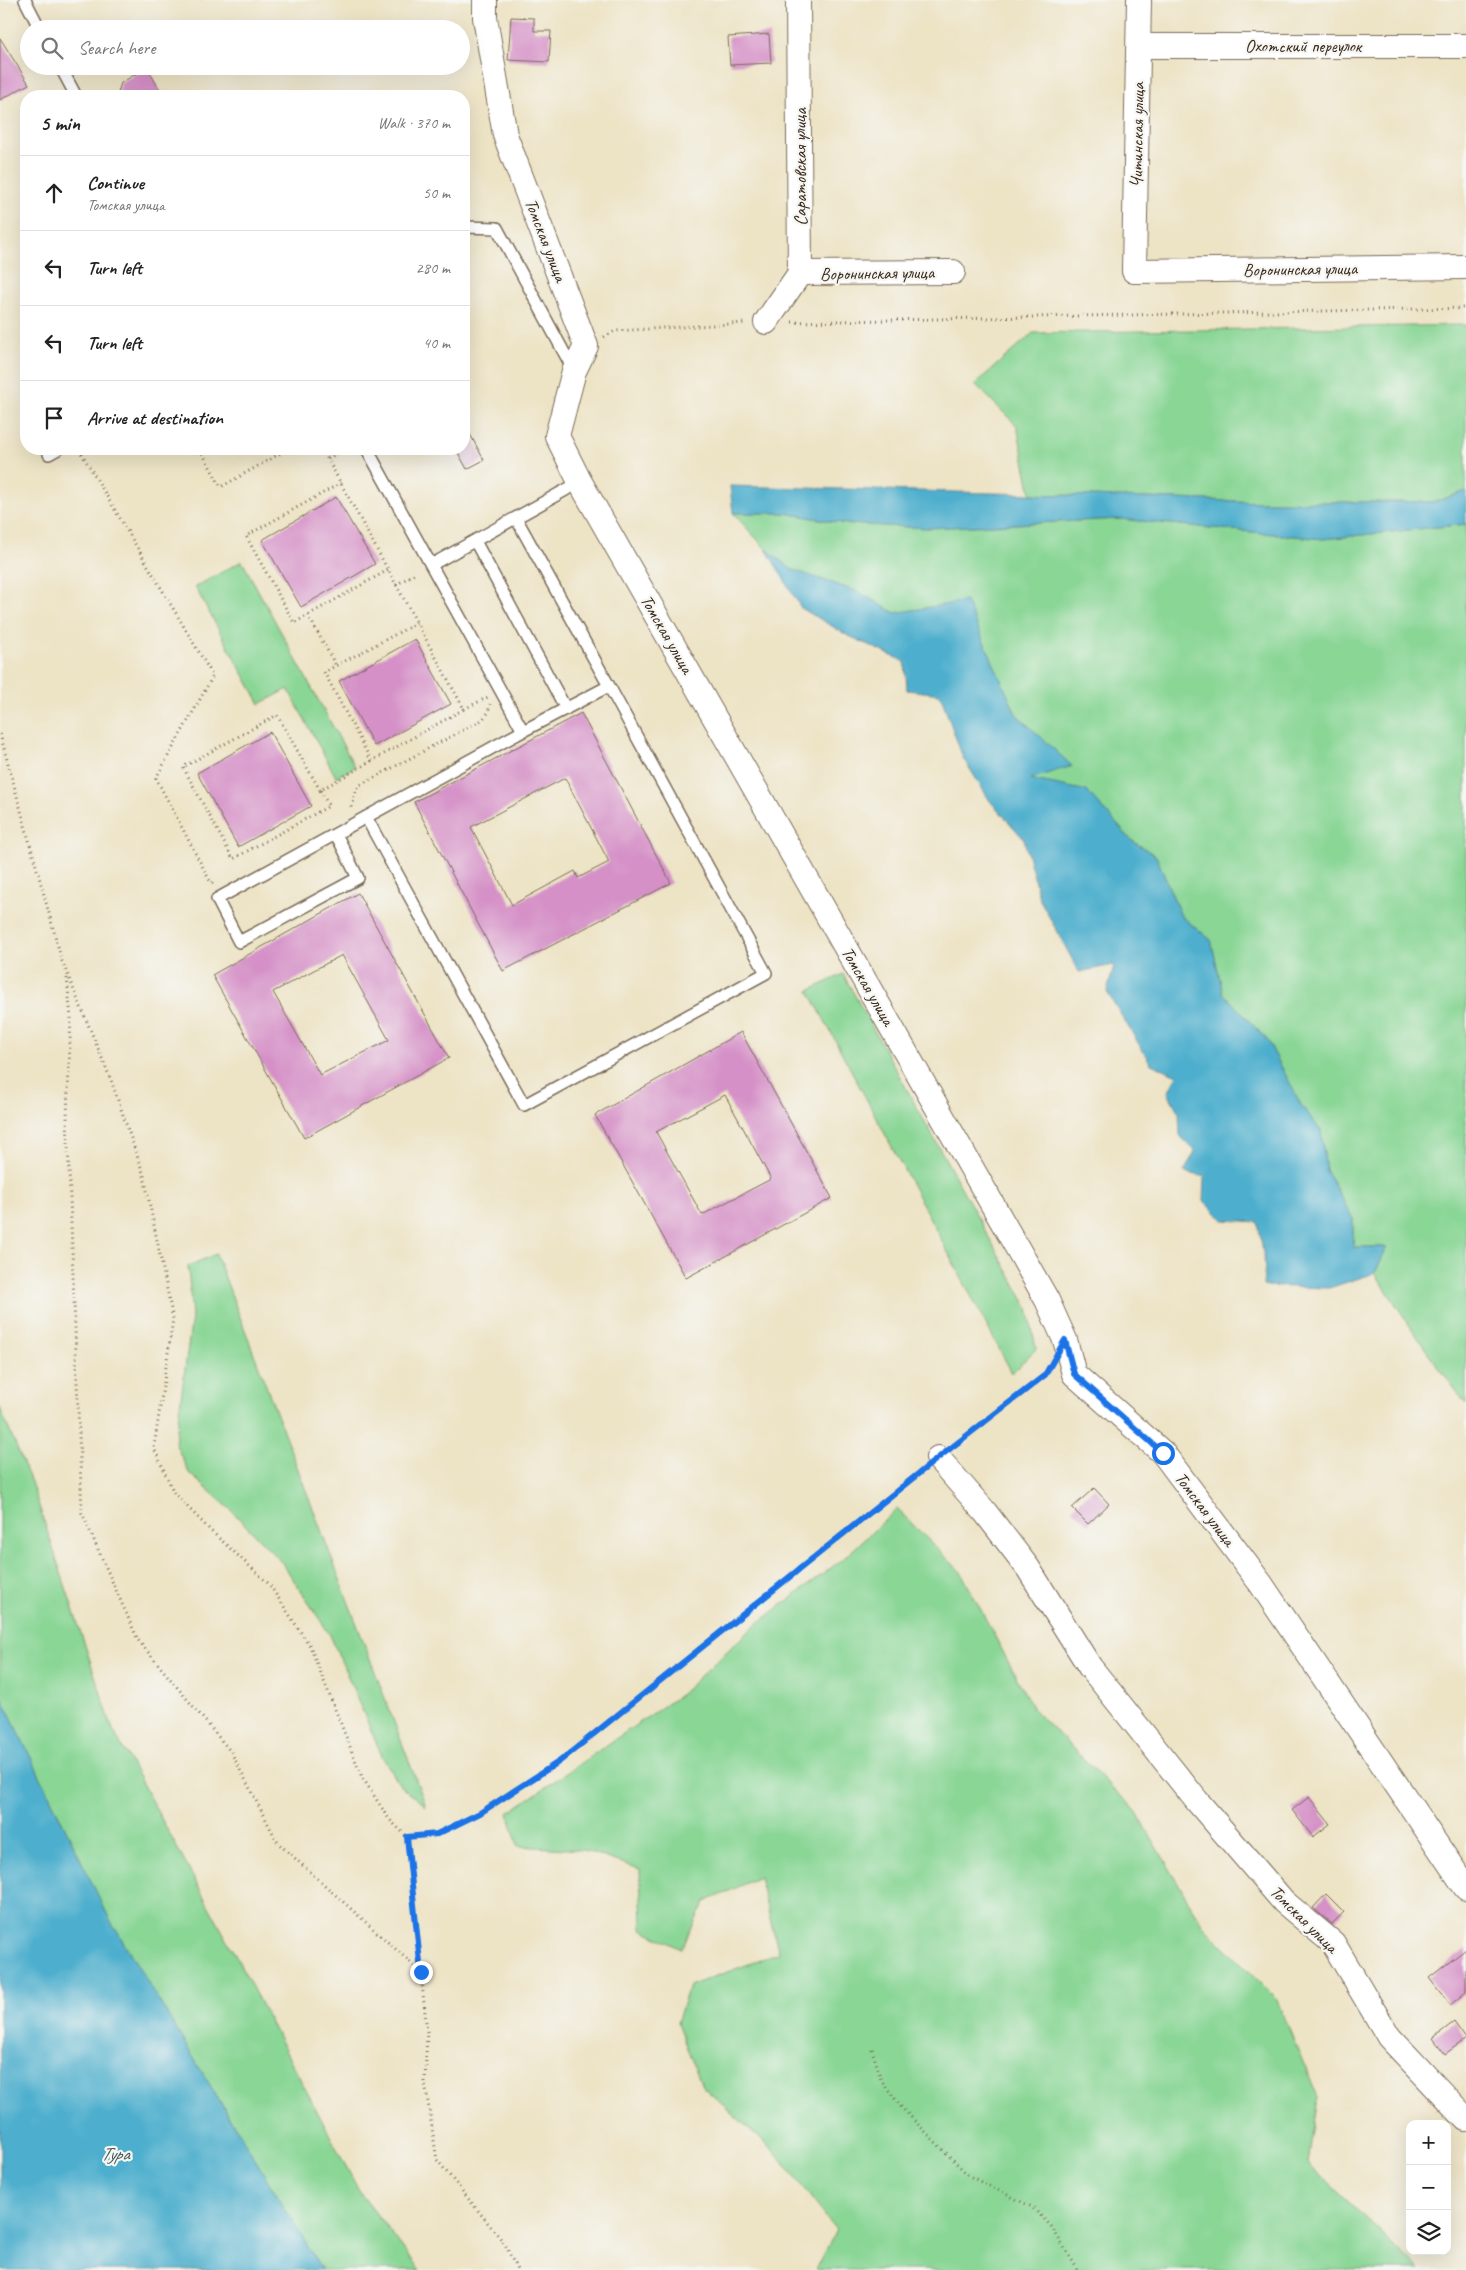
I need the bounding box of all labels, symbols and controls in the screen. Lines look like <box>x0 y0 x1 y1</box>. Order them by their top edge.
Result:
search box <box>20 20 470 75</box>
icon: search <box>38 34 66 62</box>
street label: Охотский переулок <box>1245 35 1363 57</box>
text: Search here <box>78 36 155 60</box>
street label: Читинская улица <box>1125 81 1149 188</box>
street label: Саратовская улица <box>789 106 811 226</box>
text: 5 min <box>40 110 80 136</box>
text: Walk · 370 m <box>378 113 450 133</box>
text: Continue <box>87 171 144 195</box>
icon: ahead <box>40 179 68 207</box>
text: 50 m <box>423 183 450 203</box>
text: Томская улица <box>87 195 165 215</box>
street label: Томская улица <box>520 195 572 286</box>
icon: left <box>40 254 68 282</box>
text: Turn left <box>87 256 142 280</box>
street label: Воронинская улица <box>1243 257 1359 281</box>
text: 280 m <box>416 258 450 278</box>
street label: Воронинская улица <box>820 261 936 285</box>
icon: left <box>40 329 68 357</box>
text: Turn left <box>87 331 142 355</box>
text: 40 m <box>423 333 450 353</box>
icon: arrive <box>40 404 68 432</box>
text: Arrive at destination <box>87 406 223 430</box>
street label: Томская улица <box>636 591 699 679</box>
street label: Томская улица <box>837 943 900 1031</box>
route start <box>1152 1442 1175 1465</box>
street label: Томская улица <box>1170 1468 1241 1552</box>
street label: Томская улица <box>1265 1880 1344 1959</box>
route end <box>410 1961 433 1984</box>
map controls <box>1406 2120 1451 2255</box>
button: + <box>1406 2120 1451 2165</box>
water label: Тура <box>101 2142 132 2166</box>
button: − <box>1406 2165 1451 2210</box>
button: layers <box>1406 2210 1451 2255</box>

